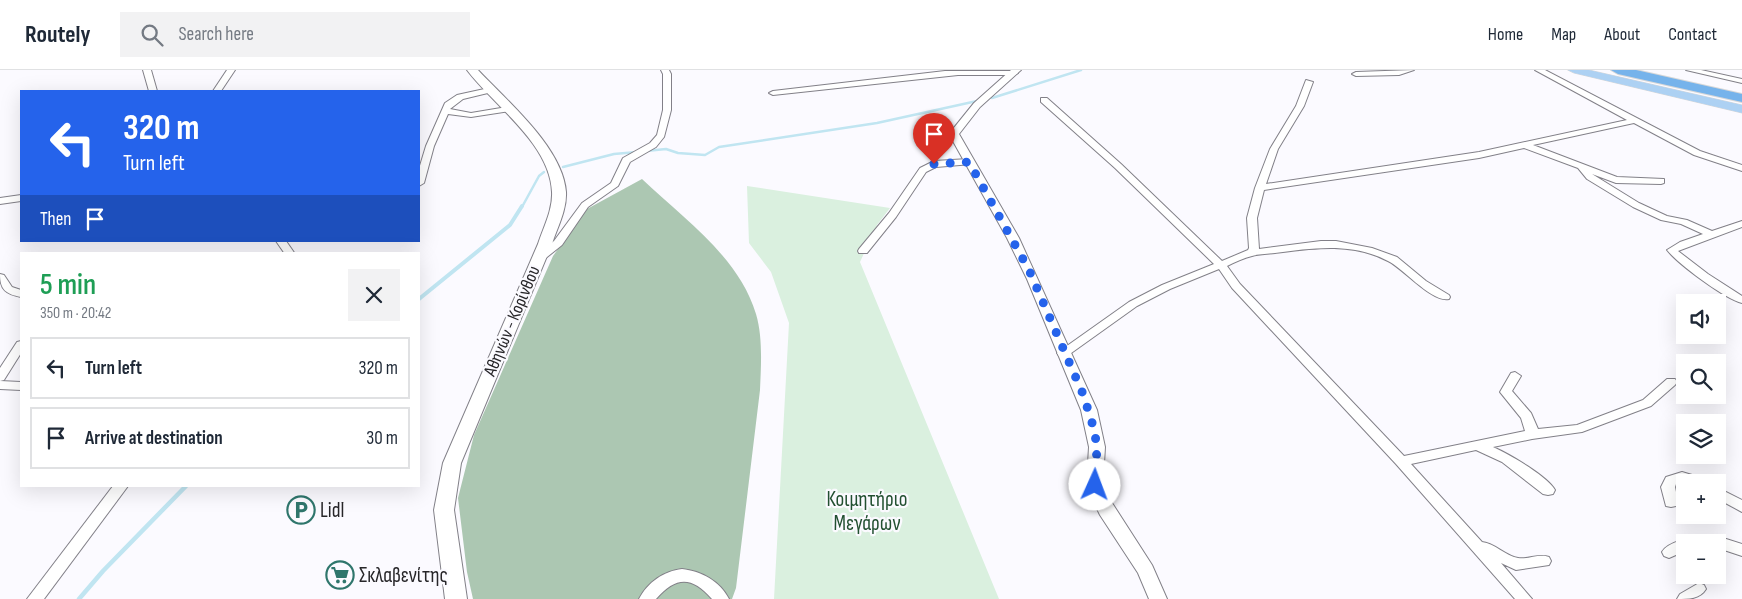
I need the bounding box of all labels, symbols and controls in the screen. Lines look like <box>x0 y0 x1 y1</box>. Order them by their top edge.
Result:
search box <box>120 12 470 57</box>
text: Routely <box>25 20 90 49</box>
icon: search <box>138 21 166 49</box>
text: Search here <box>178 23 254 46</box>
text: Home <box>1488 24 1523 45</box>
text: Map <box>1551 24 1576 45</box>
text: About <box>1604 24 1640 45</box>
text: Contact <box>1668 24 1717 45</box>
text: 320 m <box>123 107 199 150</box>
icon: left <box>40 110 105 175</box>
pin <box>913 113 955 164</box>
icon: arrive <box>920 120 948 148</box>
text: Turn left <box>123 150 185 177</box>
icon: arrive <box>81 205 109 233</box>
text: Then <box>40 208 71 231</box>
street label: Αθηνών - Κορίνθου <box>479 263 545 380</box>
text: 5 min <box>40 267 96 303</box>
button: close <box>348 269 400 321</box>
map controls <box>1676 294 1726 584</box>
button: sound <box>1676 294 1726 344</box>
text: 350 m · 20:42 <box>40 304 111 323</box>
icon: left <box>42 354 70 382</box>
button: search <box>1676 354 1726 404</box>
text: Turn left <box>85 357 142 380</box>
text: 320 m <box>358 357 398 380</box>
button: layers <box>1676 414 1726 464</box>
icon: arrive <box>42 424 70 452</box>
text: Arrive at destination <box>85 427 223 450</box>
text: 30 m <box>366 427 398 450</box>
position arrow <box>1068 458 1120 510</box>
button: + <box>1676 474 1726 524</box>
park label: Κοιμητήριο Μεγάρων <box>827 487 907 536</box>
parking icon: Lidl <box>286 495 316 525</box>
place label: Lidl <box>320 498 344 523</box>
button: − <box>1676 534 1726 584</box>
supermarket icon: Σκλαβενίτης <box>325 560 355 590</box>
place label: Σκλαβενίτης <box>359 563 448 588</box>

